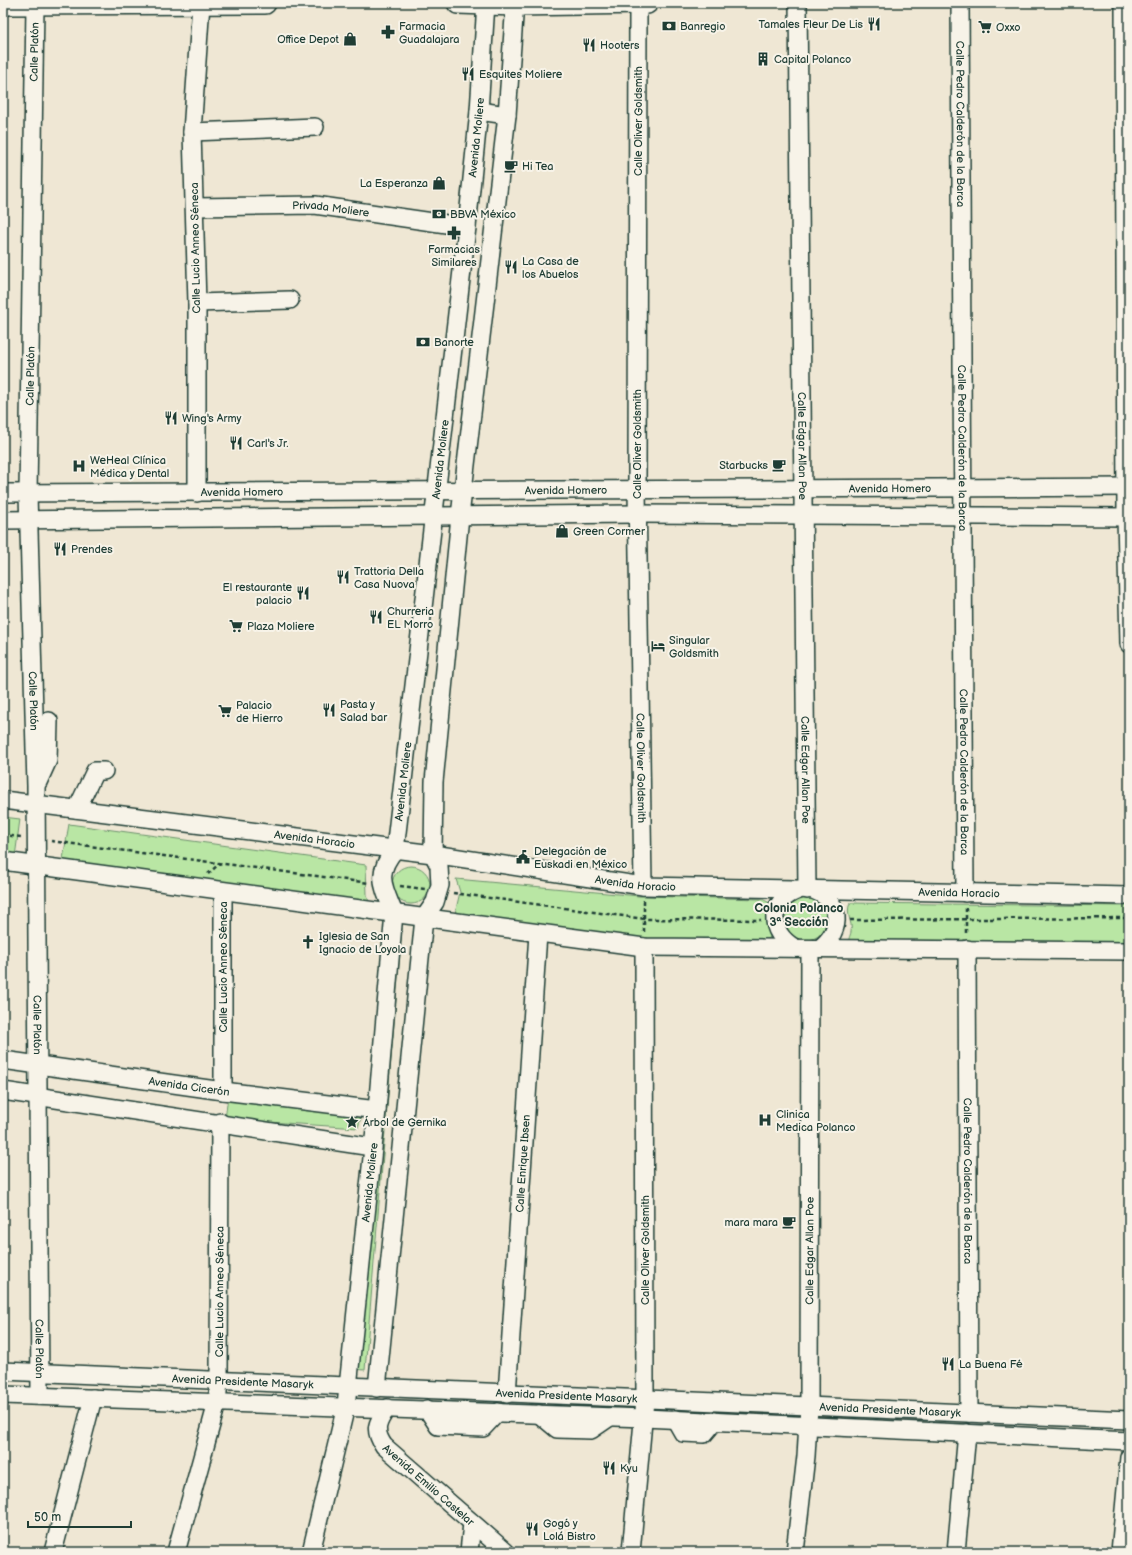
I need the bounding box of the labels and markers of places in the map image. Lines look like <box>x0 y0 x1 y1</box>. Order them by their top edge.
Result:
restaurant icon: Tamales Fleur De Lis <box>866 16 882 32</box>
bank icon: Banregio <box>661 18 677 34</box>
place label: Tamales Fleur De Lis <box>758 18 864 31</box>
supermarket icon: Oxxo <box>977 19 993 35</box>
place label: Farmacia Guadalajara <box>399 20 460 46</box>
place label: Banregio <box>680 20 725 33</box>
place label: Oxxo <box>996 21 1021 34</box>
pharmacy icon: Farmacia Guadalajara <box>380 24 396 40</box>
shop icon: Office Depot <box>342 31 358 47</box>
place label: Office Depot <box>277 33 340 46</box>
restaurant icon: Hooters <box>581 37 597 53</box>
place label: Hooters <box>600 39 640 52</box>
building icon: Capital Polanco <box>755 51 771 67</box>
place label: Capital Polanco <box>774 53 851 66</box>
restaurant icon: Esquites Moliere <box>460 66 476 82</box>
place label: Esquites Moliere <box>479 68 563 81</box>
cafe icon: Hi Tea <box>503 158 519 174</box>
place label: Hi Tea <box>522 160 553 173</box>
shop icon: La Esperanza <box>431 175 447 191</box>
place label: La Esperanza <box>360 177 428 190</box>
bank icon: BBVA México <box>431 206 447 222</box>
place label: BBVA México <box>450 208 516 221</box>
pharmacy icon: Farmacias Similares <box>446 225 462 241</box>
place label: Farmacias Similares <box>428 243 480 269</box>
place label: La Casa de los Abuelos <box>522 255 579 281</box>
restaurant icon: La Casa de los Abuelos <box>503 259 519 275</box>
bank icon: Banorte <box>415 334 431 350</box>
place label: Banorte <box>434 336 474 349</box>
restaurant icon: Wing's Army <box>163 410 179 426</box>
place label: Wing's Army <box>182 412 242 425</box>
restaurant icon: Carl's Jr. <box>228 435 244 451</box>
place label: Carl's Jr. <box>247 437 288 450</box>
place label: WeHeal Clínica Médica y Dental <box>90 454 169 480</box>
cafe icon: Starbucks <box>771 457 787 473</box>
hospital icon: WeHeal Clínica Médica y Dental <box>71 458 87 474</box>
place label: Starbucks <box>719 459 769 472</box>
shop icon: Green Cormer <box>554 523 570 539</box>
place label: Green Cormer <box>573 525 646 538</box>
restaurant icon: Prendes <box>52 541 68 557</box>
place label: Prendes <box>71 543 113 556</box>
place label: Trattoria Della Casa Nuova <box>354 565 424 591</box>
restaurant icon: Trattoria Della Casa Nuova <box>335 569 351 585</box>
place label: El restaurante palacio <box>222 581 292 607</box>
restaurant icon: El restaurante palacio <box>295 585 311 601</box>
place label: Churreria EL Morro <box>387 605 434 631</box>
restaurant icon: Churreria EL Morro <box>368 609 384 625</box>
supermarket icon: Plaza Moliere <box>228 618 244 634</box>
place label: Plaza Moliere <box>247 620 315 633</box>
place label: Singular Goldsmith <box>669 634 719 660</box>
hotel icon: Singular Goldsmith <box>650 638 666 654</box>
place label: Pasta y Salad bar <box>340 698 388 724</box>
place label: Palacio de Hierro <box>236 699 283 725</box>
restaurant icon: Pasta y Salad bar <box>321 702 337 718</box>
supermarket icon: Palacio de Hierro <box>217 703 233 719</box>
place label: Delegación de Euskadi en México <box>534 845 627 871</box>
public building icon: Delegación de Euskadi en México <box>515 849 531 865</box>
place label: Iglesia de San Ignacio de Loyola <box>319 930 406 956</box>
church icon: Iglesia de San Ignacio de Loyola <box>300 934 316 950</box>
place label: Clinica Medica Polanco <box>776 1108 856 1134</box>
hospital icon: Clinica Medica Polanco <box>757 1112 773 1128</box>
place icon: Árbol de Gernika <box>344 1114 360 1130</box>
place label: Árbol de Gernika <box>363 1115 446 1129</box>
cafe icon: mara mara <box>781 1214 797 1230</box>
place label: mara mara <box>724 1216 778 1229</box>
restaurant icon: La Buena Fé <box>940 1356 956 1372</box>
place label: La Buena Fé <box>959 1358 1023 1371</box>
restaurant icon: Kyu <box>601 1460 617 1476</box>
place label: Kyu <box>620 1462 638 1475</box>
place label: Gogó y Lolá Bistro <box>543 1517 596 1543</box>
restaurant icon: Gogó y Lolá Bistro <box>524 1521 540 1537</box>

